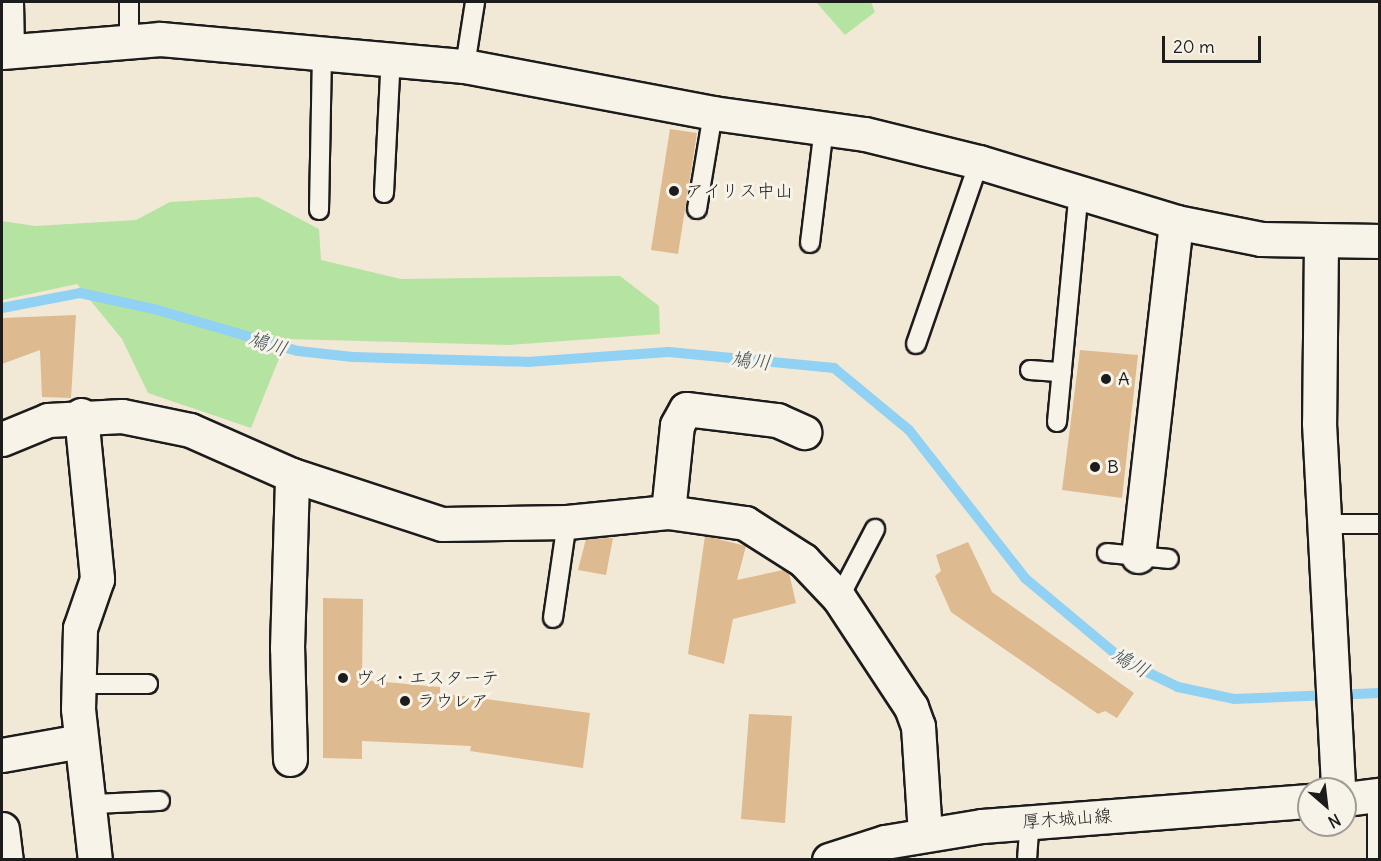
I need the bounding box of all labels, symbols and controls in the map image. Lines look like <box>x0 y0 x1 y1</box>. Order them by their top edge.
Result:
scale bar <box>1165 24 1264 62</box>
text: 20 m <box>1173 35 1215 58</box>
place label: アイリス中山 <box>686 180 794 202</box>
marker: アイリス中山 <box>667 184 681 198</box>
water label: 鳩川 <box>245 326 291 360</box>
water label: 鳩川 <box>730 346 772 374</box>
place label: A <box>1118 368 1130 390</box>
marker: A <box>1099 372 1113 386</box>
place label: B <box>1107 456 1119 478</box>
marker: B <box>1088 460 1102 474</box>
water label: 鳩川 <box>1108 642 1154 682</box>
place label: ヴィ・エスターテ <box>355 667 499 689</box>
marker: ヴィ・エスターテ <box>336 671 350 685</box>
place label: ラウレア <box>417 690 489 712</box>
marker: ラウレア <box>398 694 412 708</box>
north arrow <box>1297 777 1357 837</box>
street label: 厚木城山線 <box>1021 805 1113 833</box>
text: N <box>1325 810 1344 833</box>

